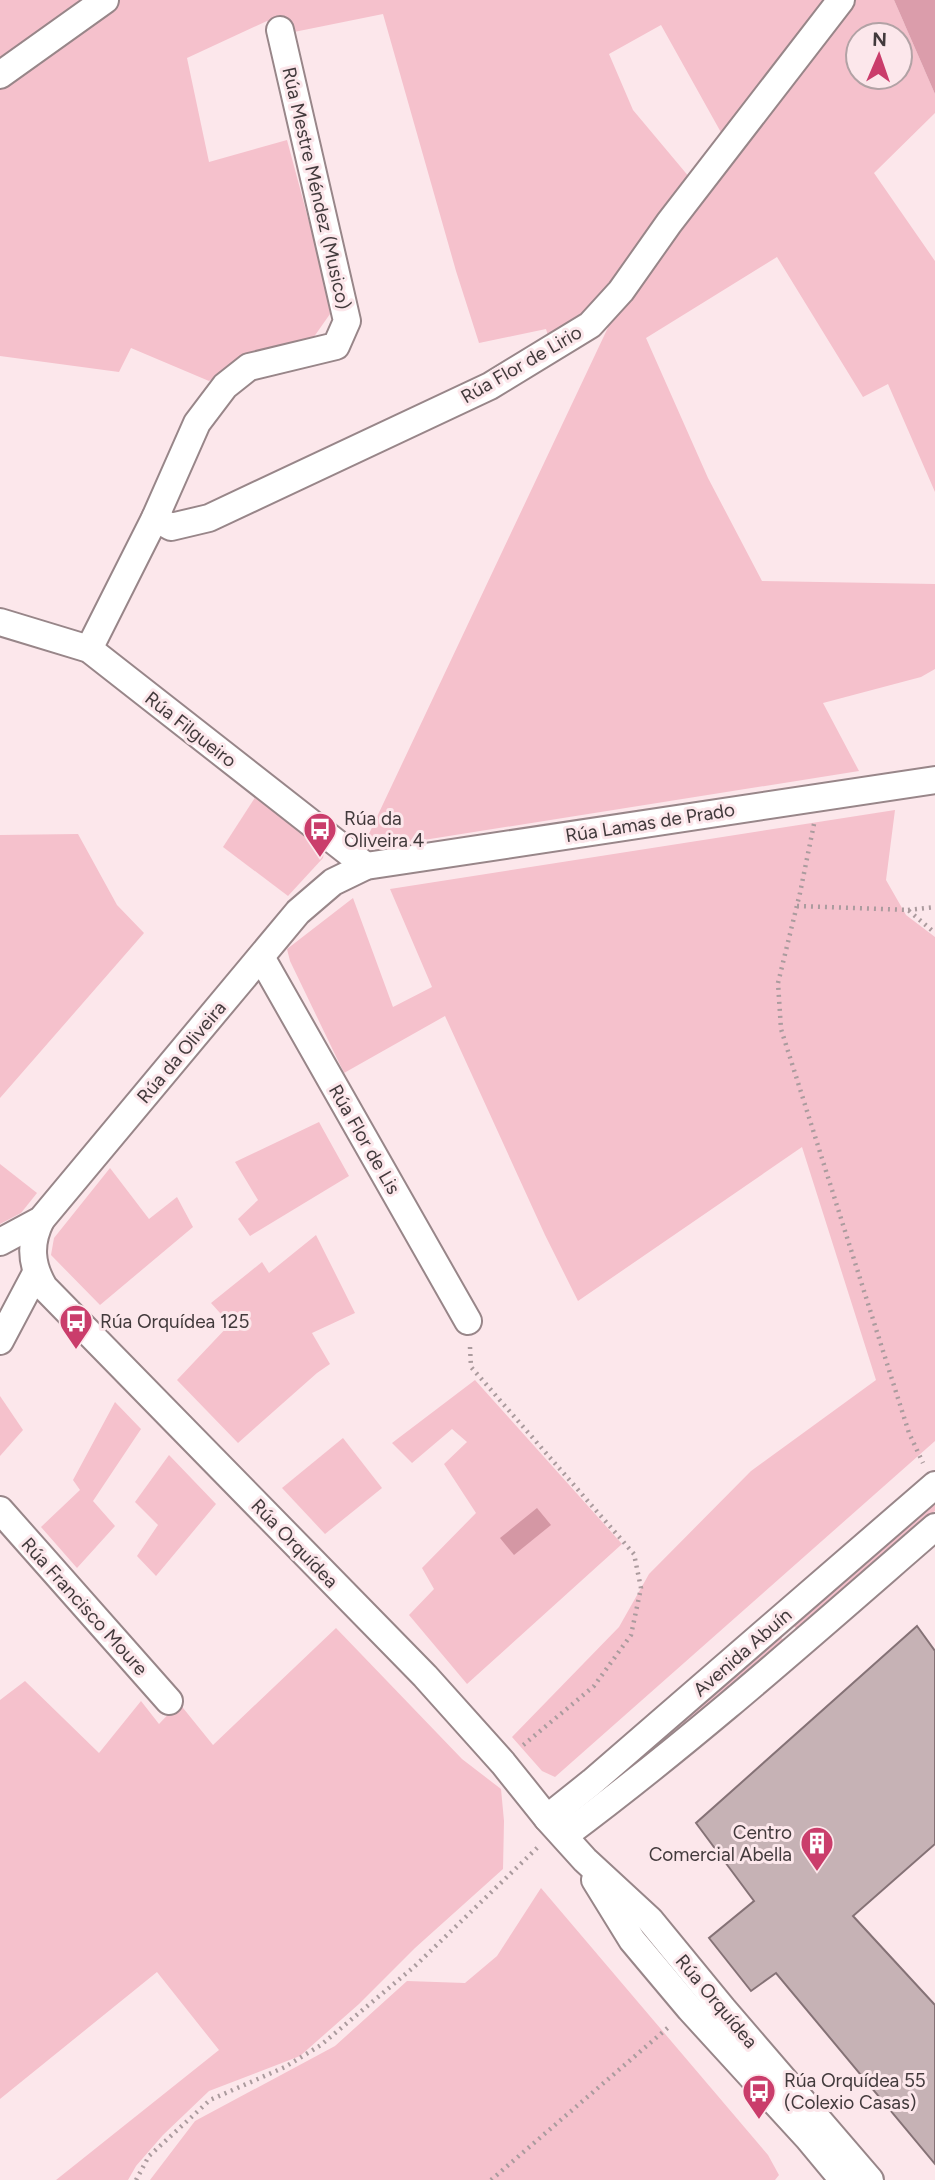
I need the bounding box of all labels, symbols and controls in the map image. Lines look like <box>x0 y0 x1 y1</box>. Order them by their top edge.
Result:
north arrow <box>844 21 914 91</box>
text: N <box>872 28 887 51</box>
street label: Rúa Mestre Méndez (Musico) <box>277 65 356 312</box>
street label: Rúa Flor de Lirio <box>457 321 586 408</box>
street label: Rúa Filgueiro <box>140 687 241 772</box>
street label: Rúa Lamas de Prado <box>564 798 736 847</box>
place label: Rúa da Oliveira 4 <box>344 807 425 852</box>
bus stop icon: Rúa da Oliveira 4 <box>301 810 339 859</box>
street label: Rúa da Oliveira <box>132 997 231 1108</box>
street label: Rúa Flor de Lis <box>324 1080 405 1198</box>
bus stop icon: Rúa Orquídea 125 <box>57 1302 95 1351</box>
place label: Rúa Orquídea 125 <box>100 1310 249 1333</box>
street label: Rúa Orquídea <box>246 1494 343 1593</box>
street label: Rúa Francisco Moure <box>17 1533 153 1680</box>
street label: Avenida Abuín <box>688 1603 796 1701</box>
place label: Centro Comercial Abella <box>649 1821 792 1866</box>
building icon: Centro Comercial Abella <box>798 1824 836 1873</box>
street label: Rúa Orquídea <box>671 1950 762 2053</box>
place label: Rúa Orquídea 55 (Colexio Casas) <box>784 2069 926 2114</box>
bus stop icon: Rúa Orquídea 55 (Colexio Casas) <box>740 2072 778 2121</box>

